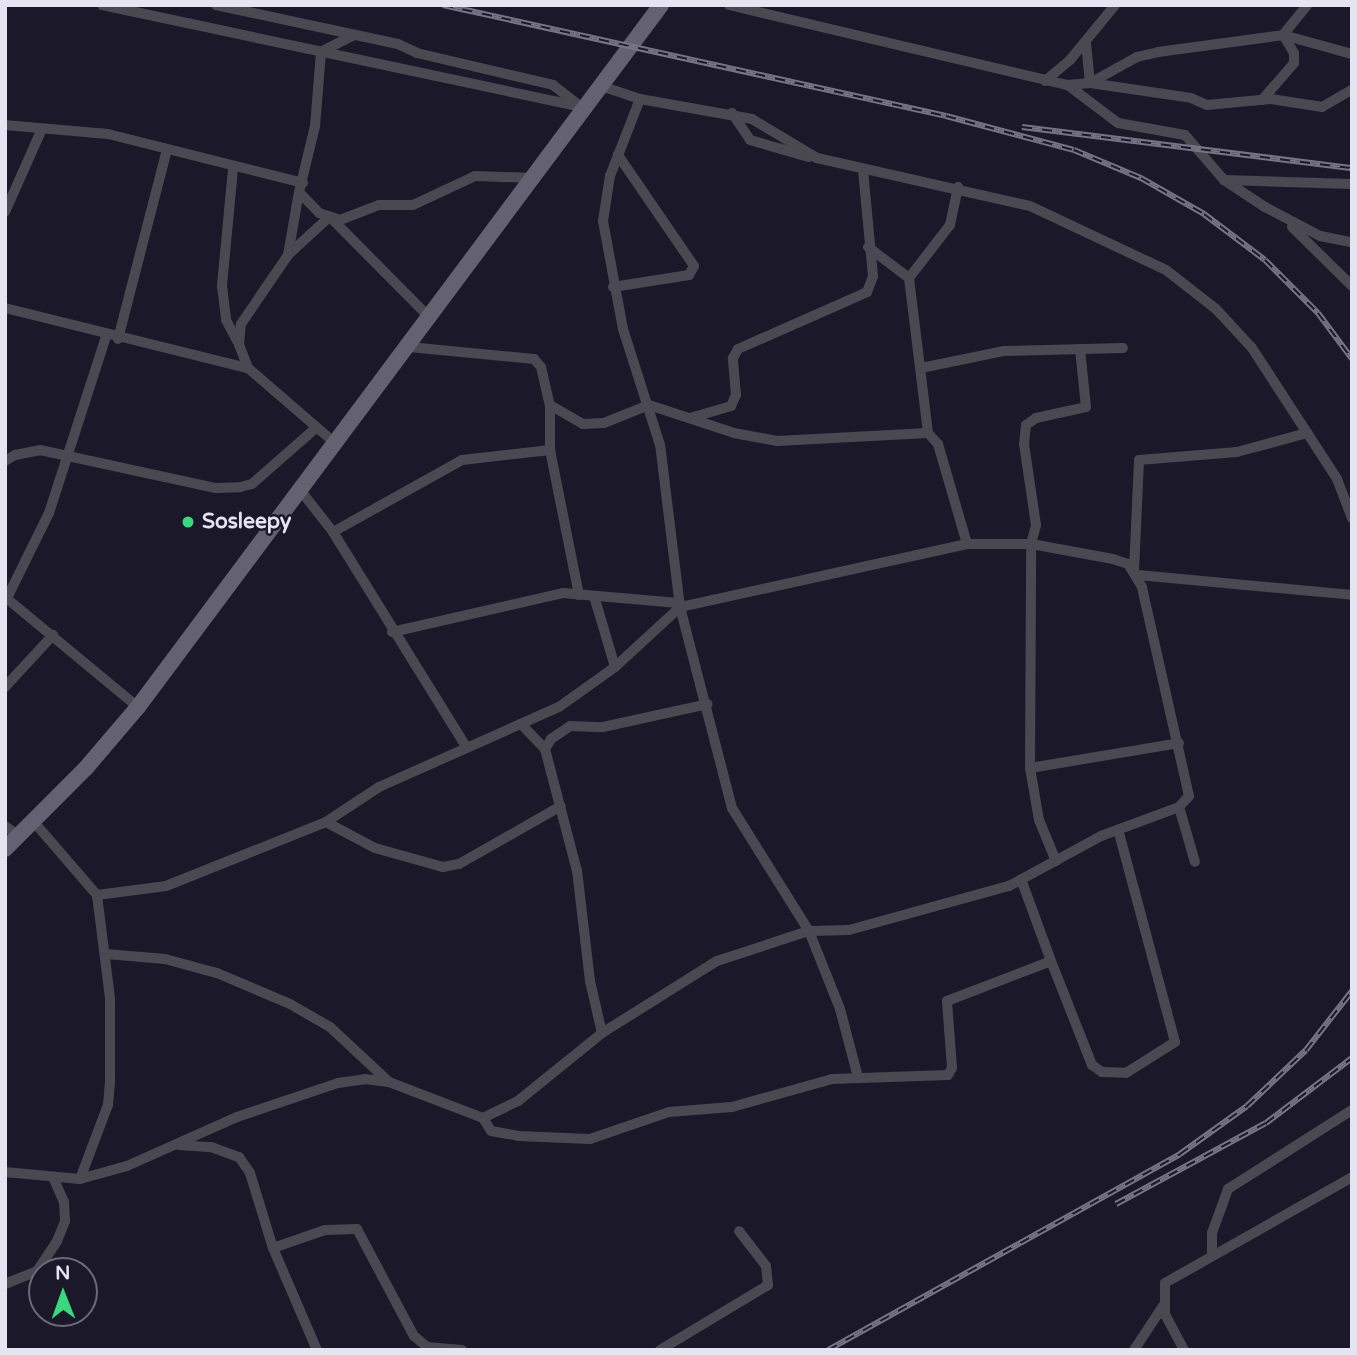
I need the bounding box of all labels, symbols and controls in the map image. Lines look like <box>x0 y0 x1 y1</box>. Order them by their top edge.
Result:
place label: Sosleepy <box>202 509 291 535</box>
marker: Sosleepy <box>180 514 196 530</box>
north arrow <box>28 1257 98 1327</box>
text: N <box>55 1262 70 1284</box>

